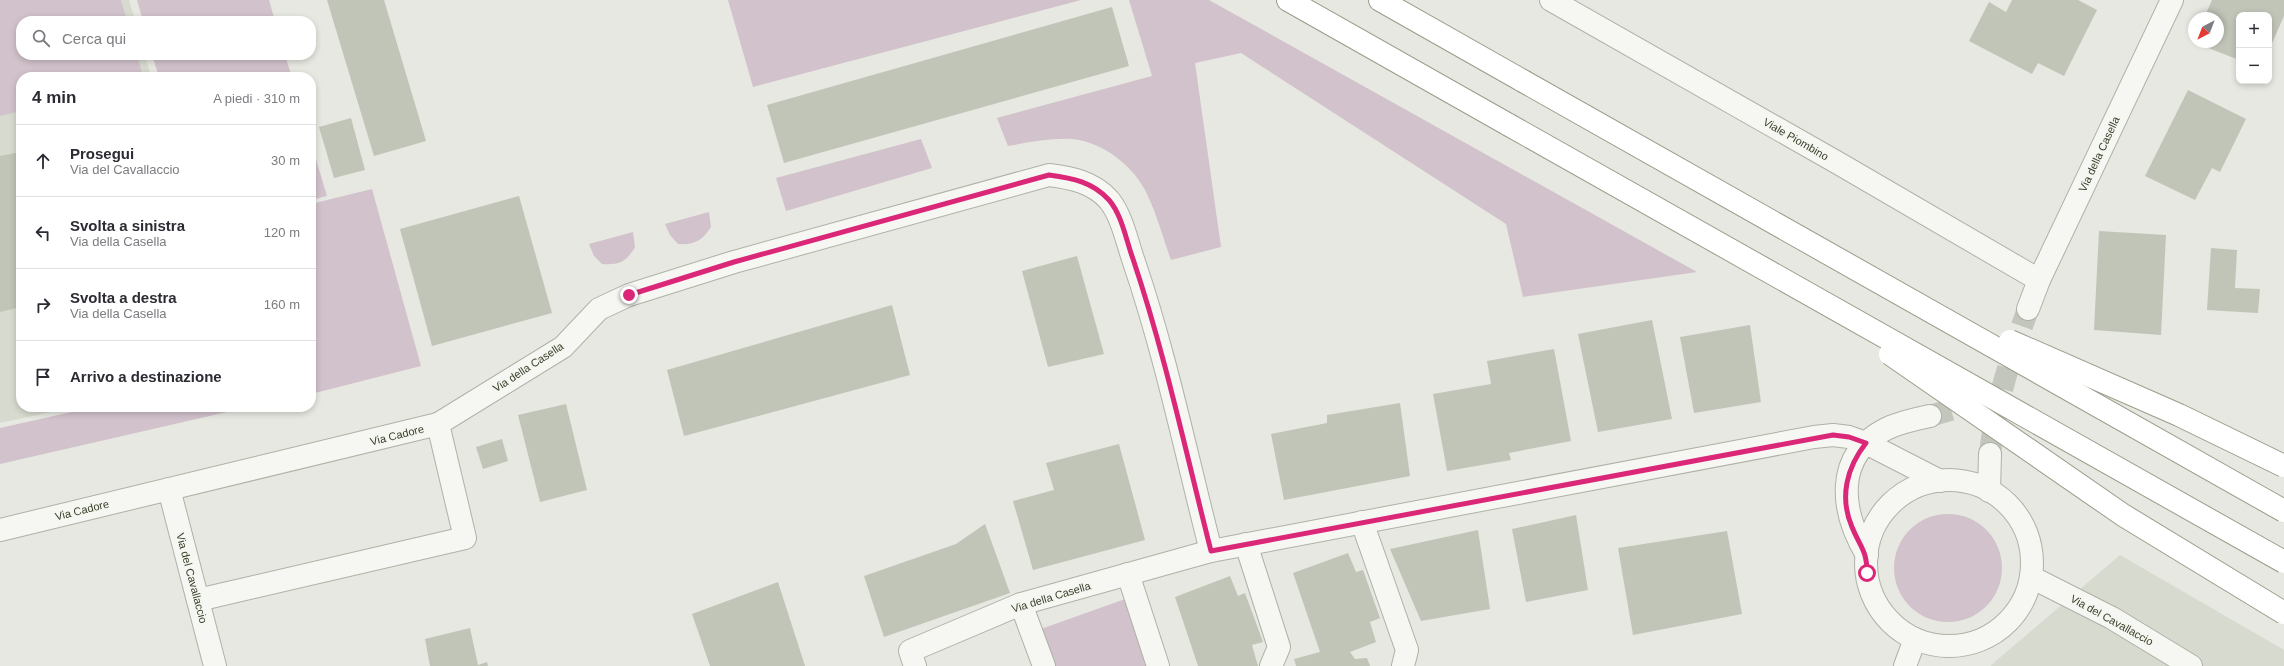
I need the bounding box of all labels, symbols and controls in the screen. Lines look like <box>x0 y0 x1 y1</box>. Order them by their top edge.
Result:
north arrow <box>2188 12 2224 48</box>
map controls <box>2236 12 2272 84</box>
button: + <box>2236 12 2272 48</box>
search box <box>16 16 316 60</box>
icon: search <box>30 27 52 49</box>
text: Cerca qui <box>62 30 126 47</box>
button: − <box>2236 48 2272 84</box>
text: 4 min <box>32 88 76 107</box>
text: A piedi · 310 m <box>213 91 300 106</box>
street label: Via della Casella <box>2076 114 2122 194</box>
street label: Viale Piombino <box>1761 116 1831 162</box>
text: Prosegui <box>70 145 134 162</box>
icon: ahead <box>32 150 54 172</box>
text: 30 m <box>271 153 300 168</box>
text: Via del Cavallaccio <box>70 162 180 177</box>
text: Svolta a sinistra <box>70 217 185 234</box>
icon: left <box>32 222 54 244</box>
text: 120 m <box>264 225 300 240</box>
text: Via della Casella <box>70 234 167 249</box>
route end <box>620 286 638 304</box>
text: Svolta a destra <box>70 289 177 306</box>
icon: right <box>32 294 54 316</box>
text: 160 m <box>264 297 300 312</box>
text: Via della Casella <box>70 306 167 321</box>
street label: Via della Casella <box>490 339 566 394</box>
icon: arrive <box>32 366 54 388</box>
text: Arrivo a destinazione <box>70 368 222 385</box>
street label: Via Cadore <box>369 423 425 447</box>
street label: Via Cadore <box>54 498 110 522</box>
street label: Via del Cavallaccio <box>174 532 210 624</box>
route start <box>1858 564 1876 582</box>
street label: Via della Casella <box>1010 579 1093 615</box>
street label: Via del Cavallaccio <box>2069 592 2155 648</box>

